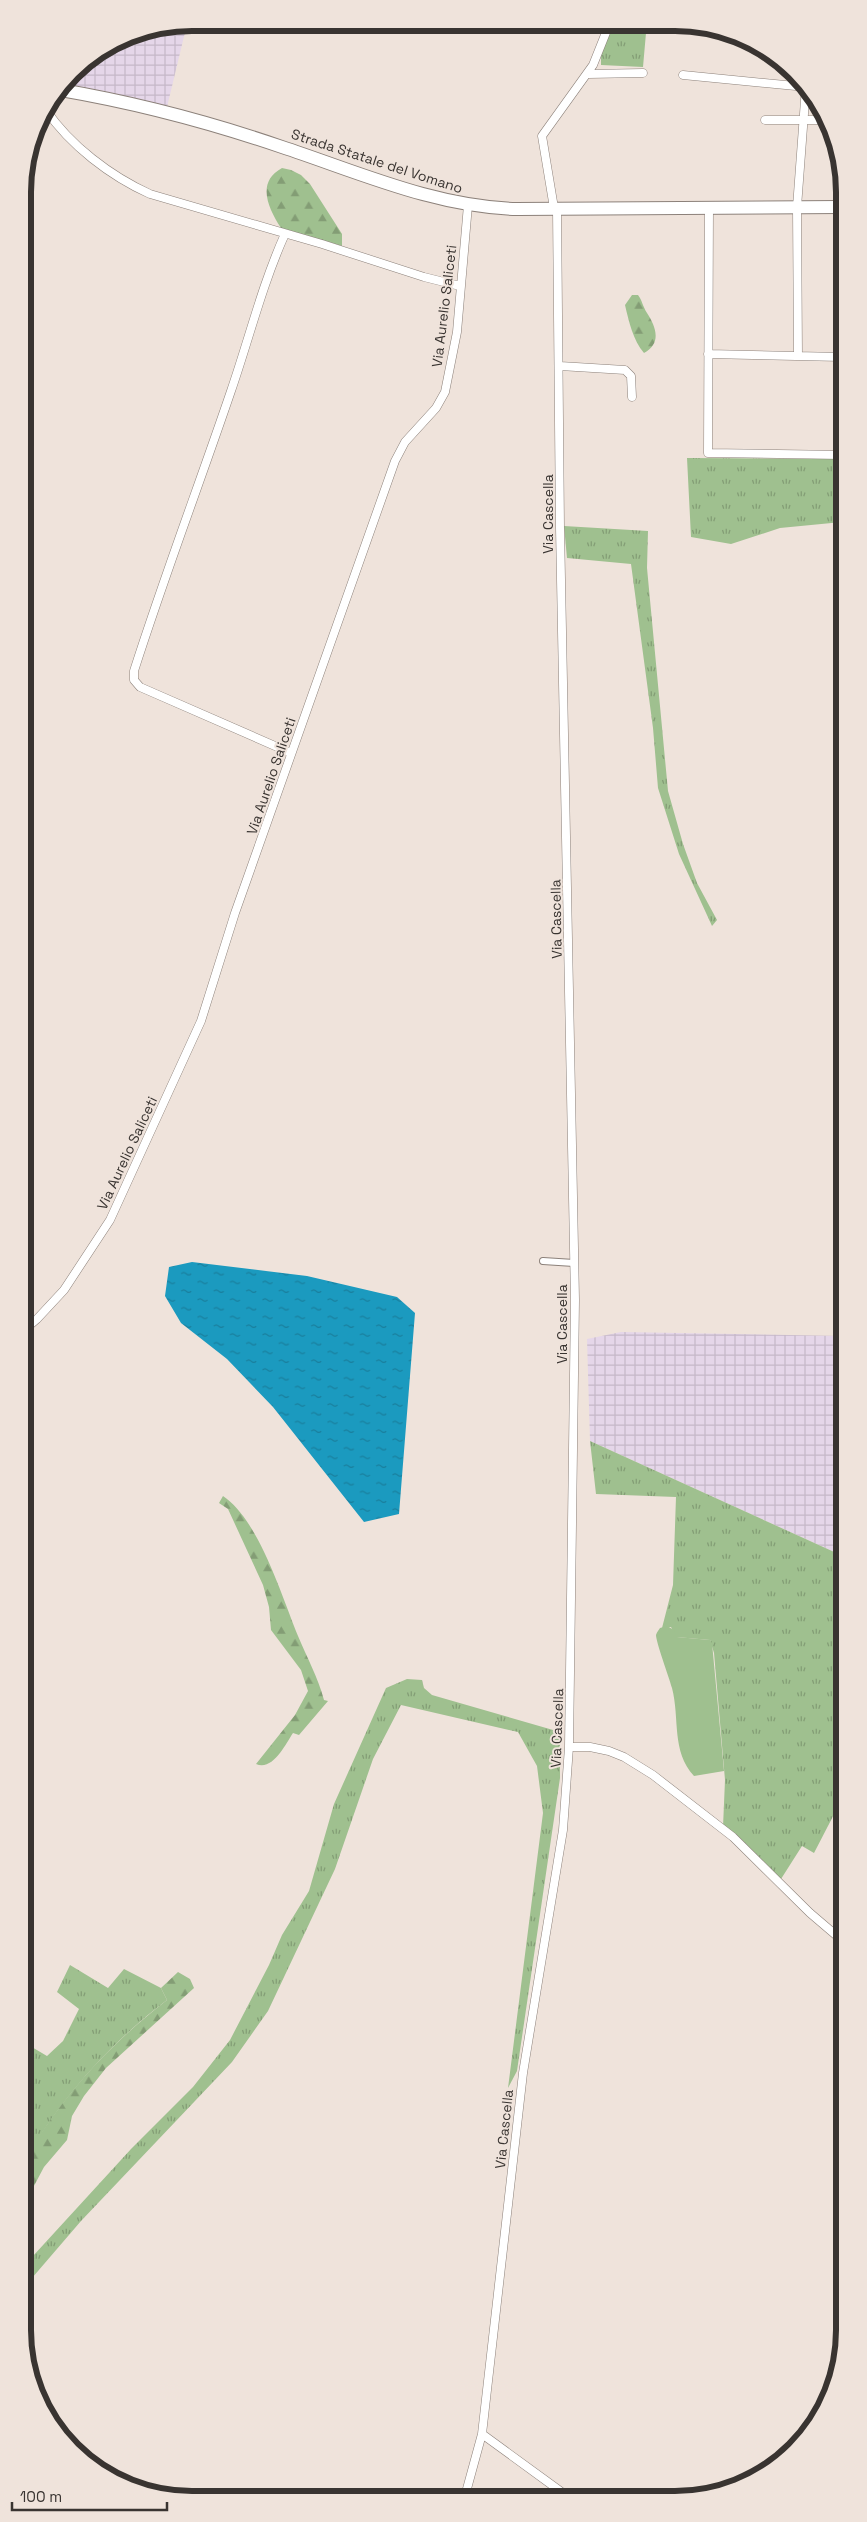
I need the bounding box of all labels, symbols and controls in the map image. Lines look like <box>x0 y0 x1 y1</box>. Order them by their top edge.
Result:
street label: Strada Statale del Vomano <box>289 125 465 197</box>
street label: Via Aurelio Saliceti <box>428 244 460 368</box>
street label: Via Cascella <box>539 474 557 554</box>
street label: Via Aurelio Saliceti <box>242 715 300 837</box>
street label: Via Cascella <box>546 879 566 959</box>
street label: Via Aurelio Saliceti <box>93 1093 161 1213</box>
street label: Via Cascella <box>553 1284 571 1364</box>
street label: Via Cascella <box>547 1688 567 1768</box>
street label: Via Cascella <box>491 2088 517 2170</box>
scale bar <box>12 2480 168 2512</box>
text: 100 m <box>20 2487 62 2506</box>

